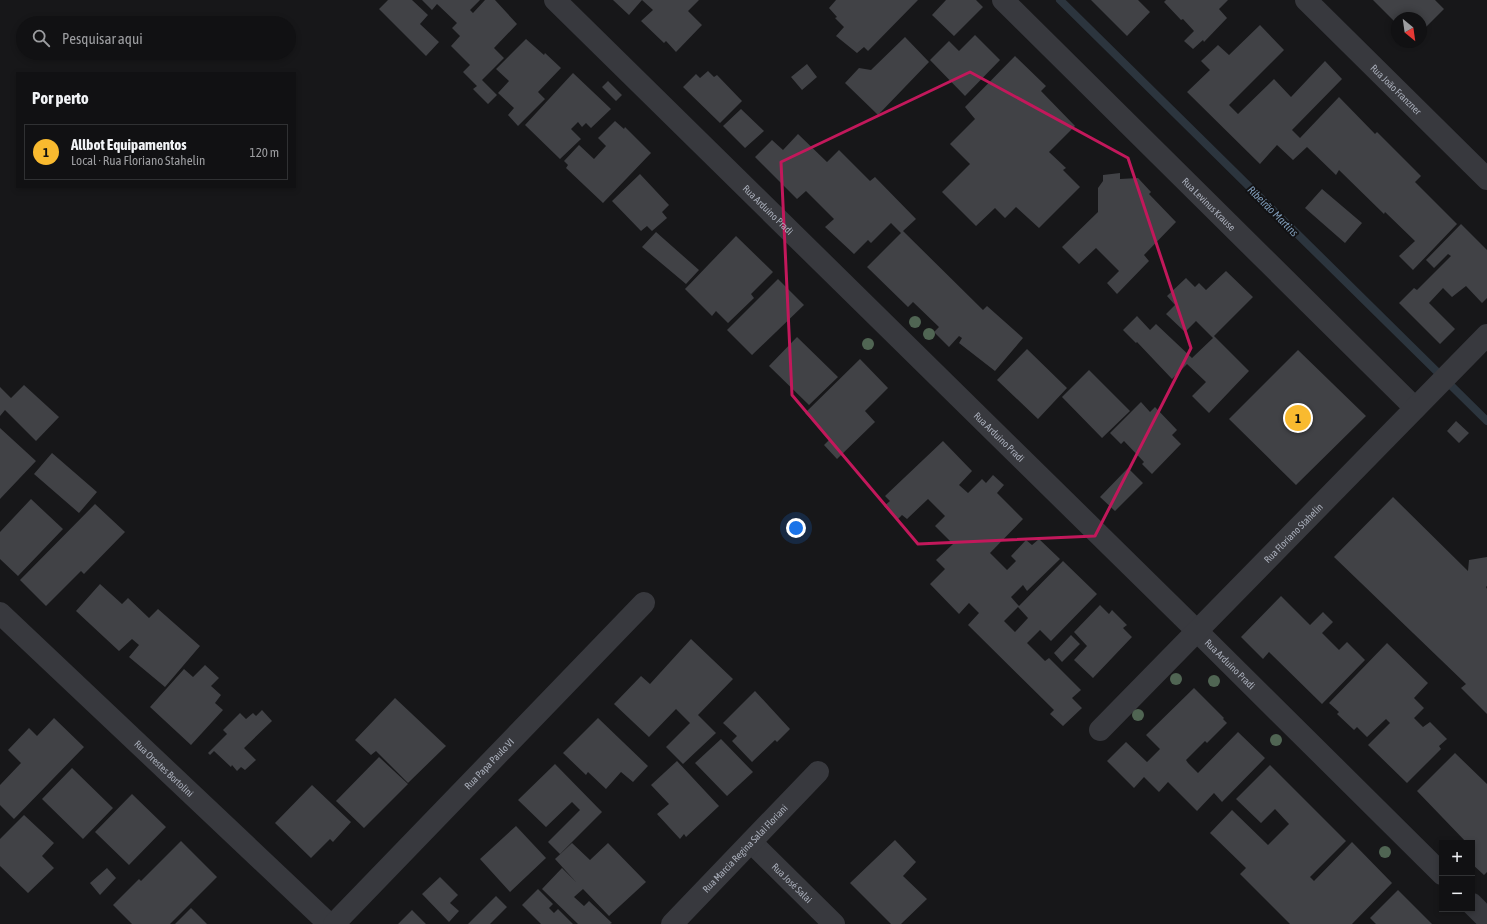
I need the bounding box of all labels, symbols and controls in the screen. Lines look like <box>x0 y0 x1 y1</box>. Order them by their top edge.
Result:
north arrow <box>1391 12 1427 48</box>
search box <box>16 16 296 60</box>
icon: search <box>30 27 52 49</box>
text: Pesquisar aqui <box>62 30 143 47</box>
street label: Rua João Franzner <box>1368 62 1424 118</box>
text: Por perto <box>32 88 89 108</box>
text: Allbot Equipamentos <box>71 136 187 153</box>
text: 1 <box>43 145 49 160</box>
text: 120 m <box>250 145 279 160</box>
text: Local · Rua Floriano Stahelin <box>71 153 205 168</box>
street label: Rua Levinus Krause <box>1180 176 1238 233</box>
street label: Rua Arduino Pradi <box>741 183 795 237</box>
water label: Ribeirão Martins <box>1245 183 1301 239</box>
pin: 1 <box>1285 403 1311 433</box>
street label: Rua Arduino Pradi <box>972 410 1026 464</box>
street label: Rua Floriano Stahelin <box>1262 501 1325 565</box>
your location <box>786 518 806 538</box>
street label: Rua Arduino Pradi <box>1203 637 1257 691</box>
street label: Rua Papa Paulo VI <box>462 736 516 792</box>
street label: Rua Orestes Bortolini <box>132 738 196 799</box>
street label: Rua Marcia Regina Salai Floriani <box>700 802 790 895</box>
map controls <box>1439 840 1475 912</box>
button: + <box>1439 840 1475 876</box>
street label: Rua José Salai <box>770 861 814 905</box>
button: − <box>1439 876 1475 912</box>

